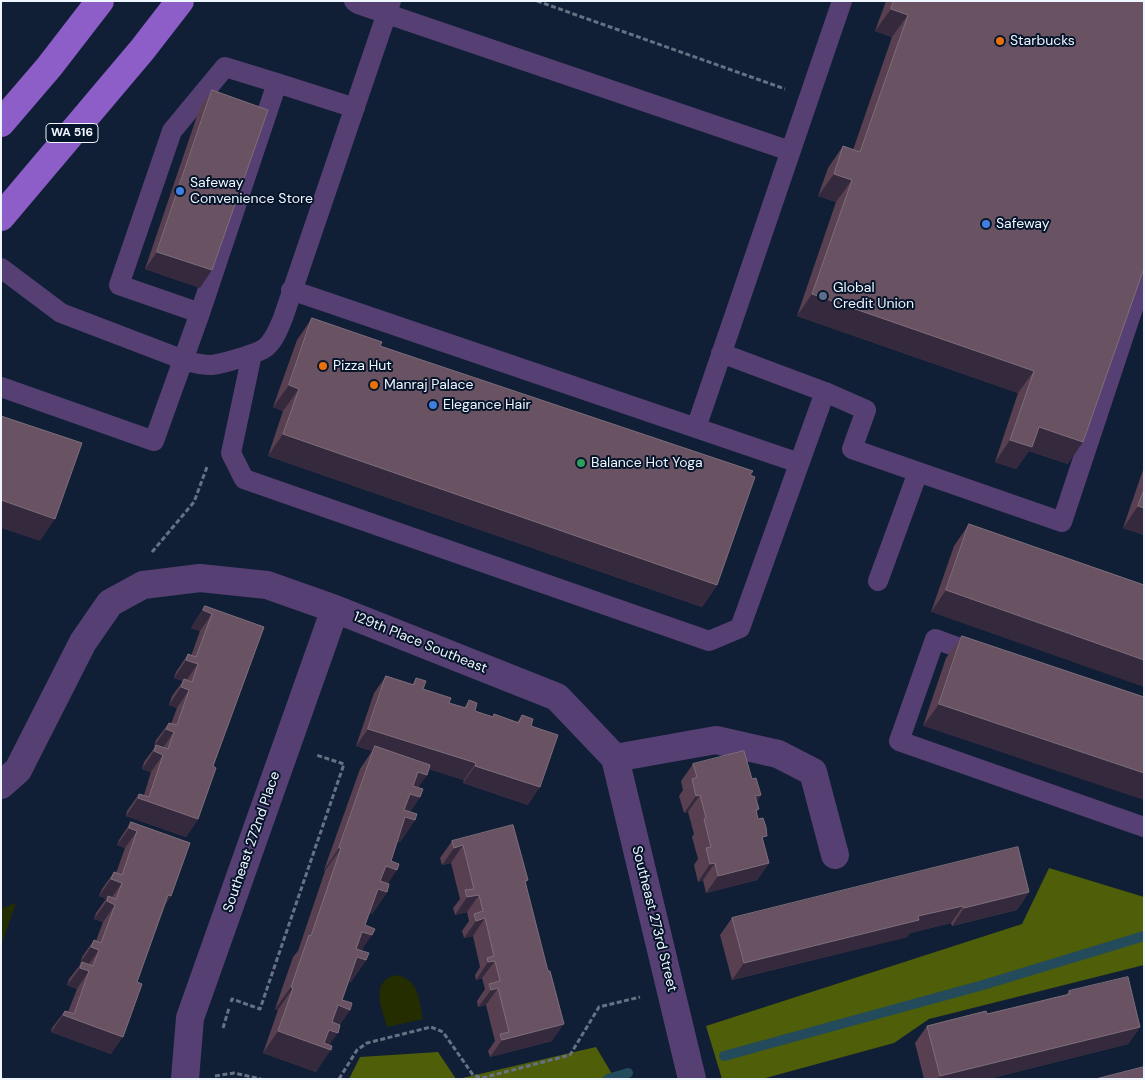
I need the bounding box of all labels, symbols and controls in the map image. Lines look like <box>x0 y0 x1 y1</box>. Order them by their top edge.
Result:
place label: Starbucks <box>1010 33 1075 49</box>
marker: Starbucks <box>994 35 1006 47</box>
road number: WA 516 <box>46 124 98 142</box>
place label: Safeway Convenience Store <box>190 175 313 208</box>
marker: Safeway Convenience Store <box>174 185 186 197</box>
place label: Safeway <box>996 216 1050 232</box>
marker: Safeway <box>980 218 992 230</box>
place label: Global Credit Union <box>833 280 914 312</box>
marker: Global Credit Union <box>817 290 829 302</box>
place label: Pizza Hut <box>333 358 392 374</box>
marker: Pizza Hut <box>317 360 329 372</box>
place label: Manraj Palace <box>384 377 473 393</box>
marker: Manraj Palace <box>368 379 380 391</box>
place label: Elegance Hair <box>443 397 531 413</box>
marker: Elegance Hair <box>427 399 439 411</box>
place label: Balance Hot Yoga <box>591 455 703 471</box>
marker: Balance Hot Yoga <box>575 457 587 469</box>
street label: 129th Place Southeast <box>351 608 489 678</box>
street label: Southeast 272nd Place <box>220 769 284 915</box>
street label: Southeast 273rd Street <box>628 844 680 994</box>

